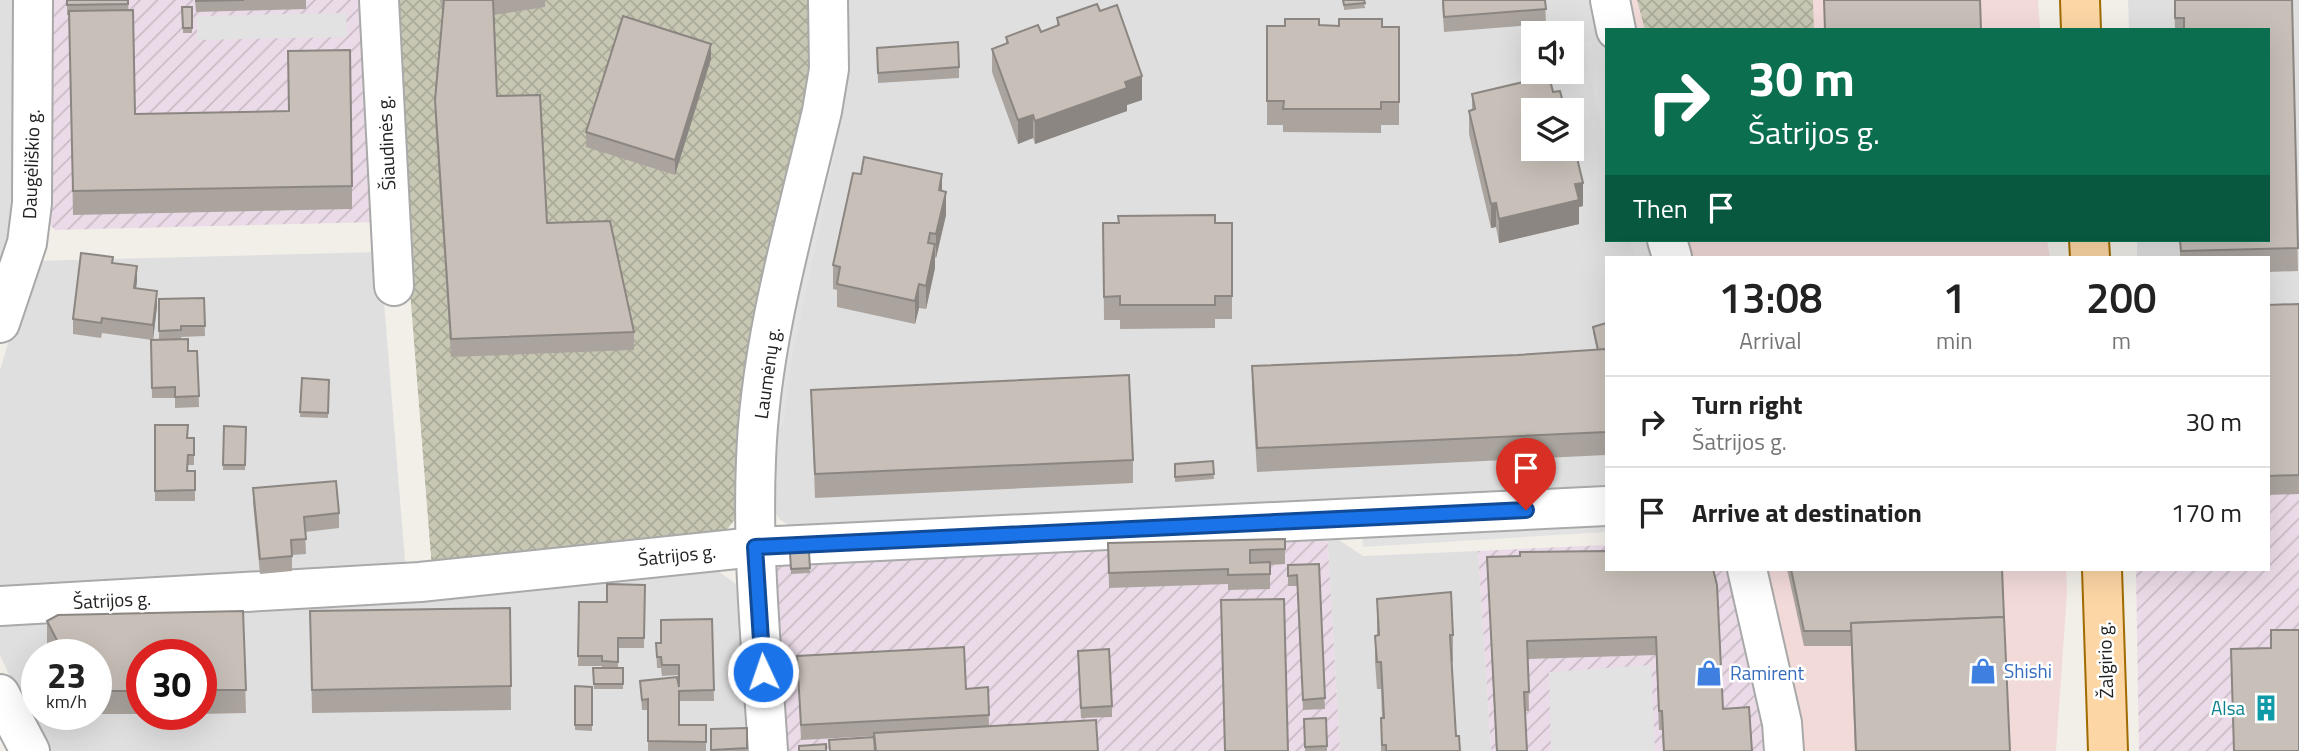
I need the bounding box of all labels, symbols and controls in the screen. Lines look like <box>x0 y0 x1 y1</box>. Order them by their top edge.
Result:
map controls <box>1521 21 1584 161</box>
button: sound <box>1521 21 1584 84</box>
text: 30 m <box>1748 40 1855 115</box>
icon: right <box>1633 56 1724 147</box>
street label: Šiaudinės g. <box>369 95 402 191</box>
button: layers <box>1521 98 1584 161</box>
text: Šatrijos g. <box>1748 108 1880 156</box>
street label: Daugėliškio g. <box>14 109 47 219</box>
text: Then <box>1633 189 1688 228</box>
icon: arrive <box>1702 189 1740 227</box>
text: 13:08 <box>1718 265 1823 329</box>
text: 1 <box>1943 265 1966 329</box>
text: 200 <box>2086 265 2157 329</box>
text: Arrival <box>1739 323 1802 358</box>
text: min <box>1936 323 1973 358</box>
text: m <box>2112 323 2131 358</box>
street label: Laumėnų g. <box>746 325 787 421</box>
text: Turn right <box>1692 385 1803 424</box>
text: 30 m <box>2185 402 2242 441</box>
icon: right <box>1633 403 1671 441</box>
text: Šatrijos g. <box>1692 424 1787 459</box>
pin <box>1496 438 1556 510</box>
icon: arrive <box>1507 449 1545 487</box>
text: Arrive at destination <box>1692 493 1922 532</box>
text: 170 m <box>2171 493 2242 532</box>
icon: arrive <box>1633 494 1671 532</box>
street label: Šatrijos g. <box>636 536 717 573</box>
street label: Šatrijos g. <box>72 583 152 616</box>
street label: Žalgirio g. <box>2089 621 2120 699</box>
position arrow <box>726 635 800 709</box>
speed limit sign: 30 <box>126 639 217 730</box>
text: 23 <box>47 648 86 702</box>
shop icon: Shishi <box>1968 656 1998 686</box>
place label: Shishi <box>2004 656 2052 685</box>
shop icon: Ramirent <box>1694 658 1724 688</box>
place label: Ramirent <box>1730 658 1804 687</box>
text: km/h <box>46 688 87 715</box>
place label: Alsa <box>2211 693 2245 722</box>
building icon: Alsa <box>2251 693 2281 723</box>

